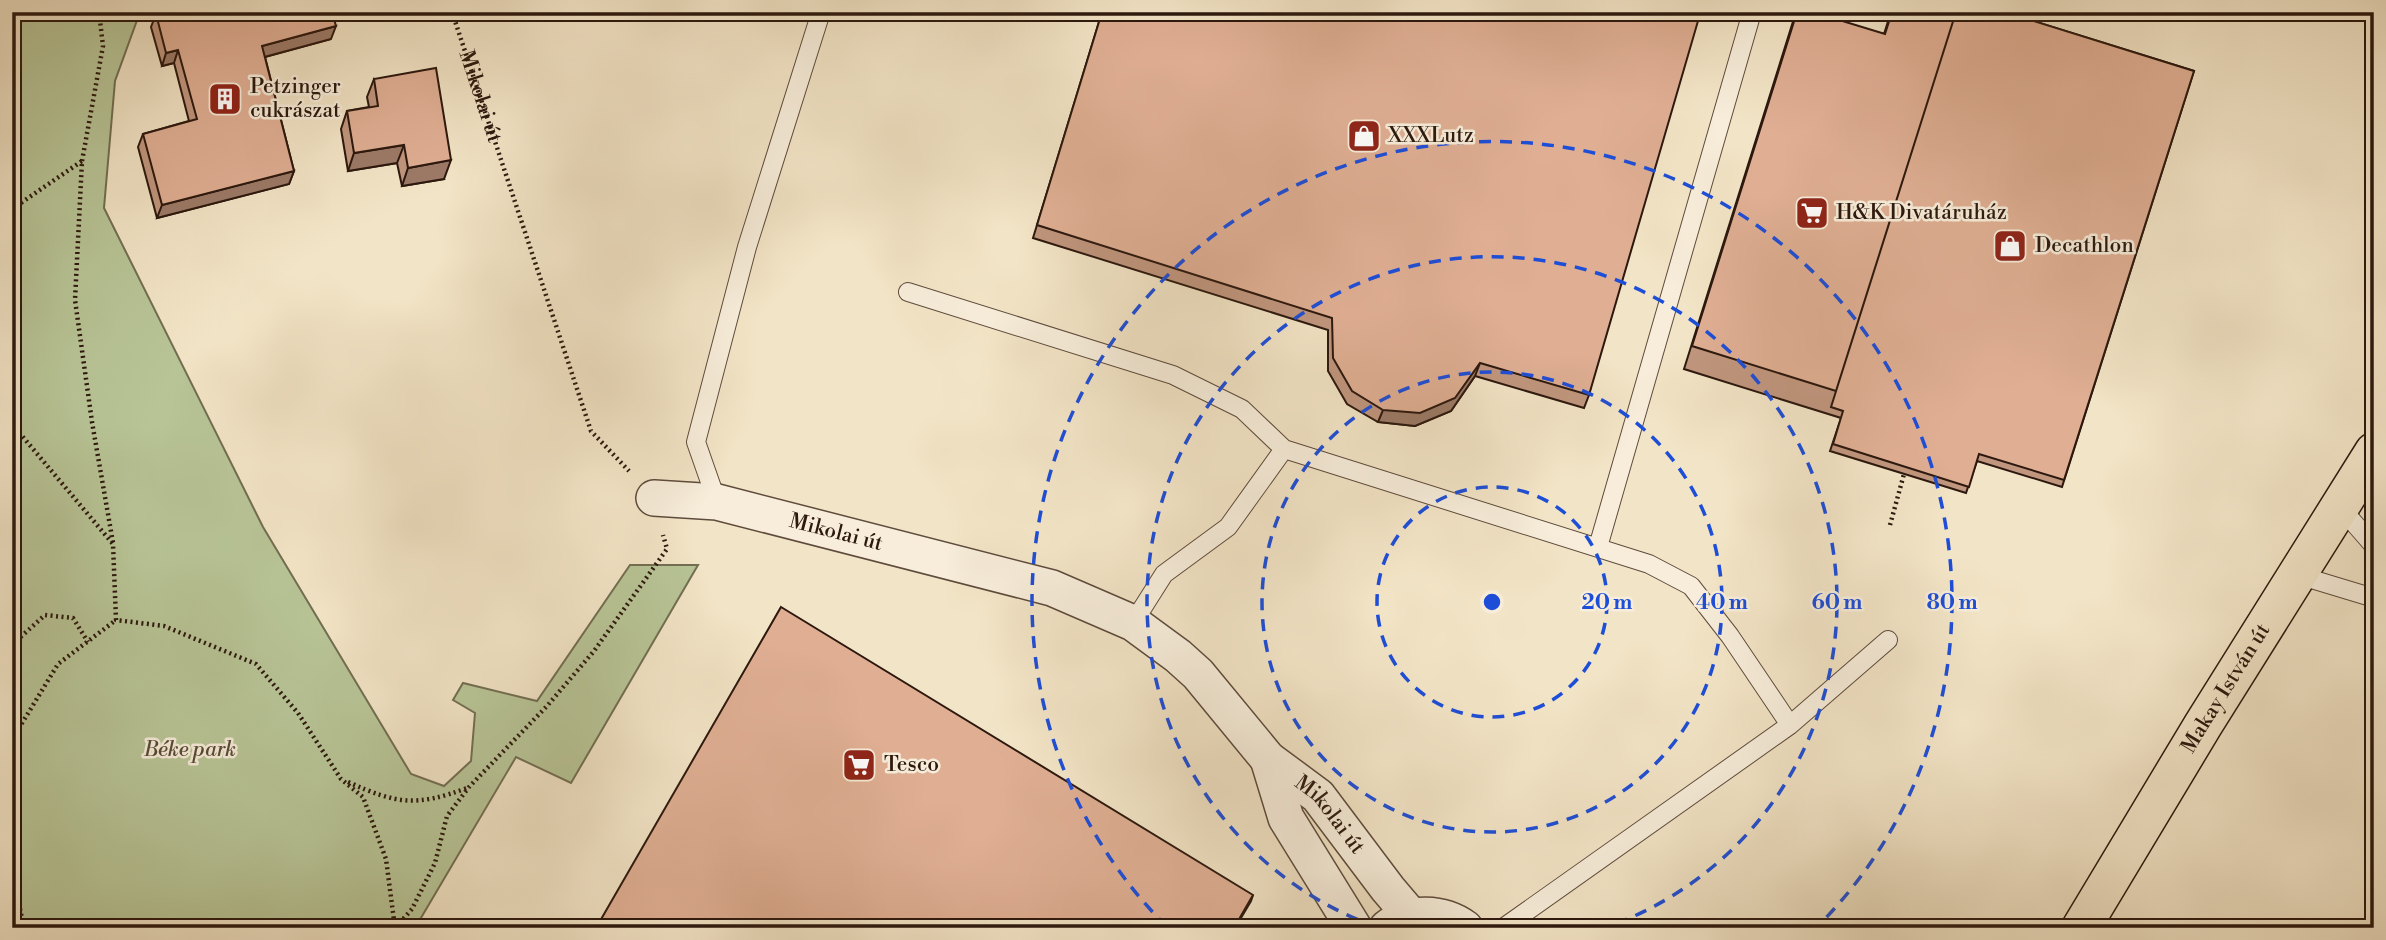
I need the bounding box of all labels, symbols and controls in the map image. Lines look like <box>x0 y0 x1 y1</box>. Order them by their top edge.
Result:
street label: Mikolai út <box>453 47 508 146</box>
place label: Petzinger cukrászat <box>250 74 341 124</box>
building icon: Petzinger cukrászat <box>206 80 244 118</box>
shop icon: XXXLutz <box>1345 117 1383 155</box>
place label: XXXLutz <box>1387 123 1474 149</box>
supermarket icon: H&K Divatáruház <box>1793 194 1831 232</box>
place label: H&K Divatáruház <box>1836 200 2007 226</box>
shop icon: Decathlon <box>1991 227 2029 265</box>
place label: Decathlon <box>2035 233 2134 259</box>
street label: Mikolai út <box>786 508 886 557</box>
centre of rings <box>1480 590 1504 614</box>
text: 20 m <box>1582 590 1632 616</box>
text: 40 m <box>1696 590 1748 616</box>
text: 60 m <box>1812 590 1862 616</box>
text: 80 m <box>1926 590 1978 616</box>
street label: Makay István út <box>2176 618 2276 758</box>
park label: Béke park <box>143 737 236 763</box>
supermarket icon: Tesco <box>840 746 878 784</box>
place label: Tesco <box>884 752 939 778</box>
street label: Mikolai út <box>1289 770 1371 860</box>

